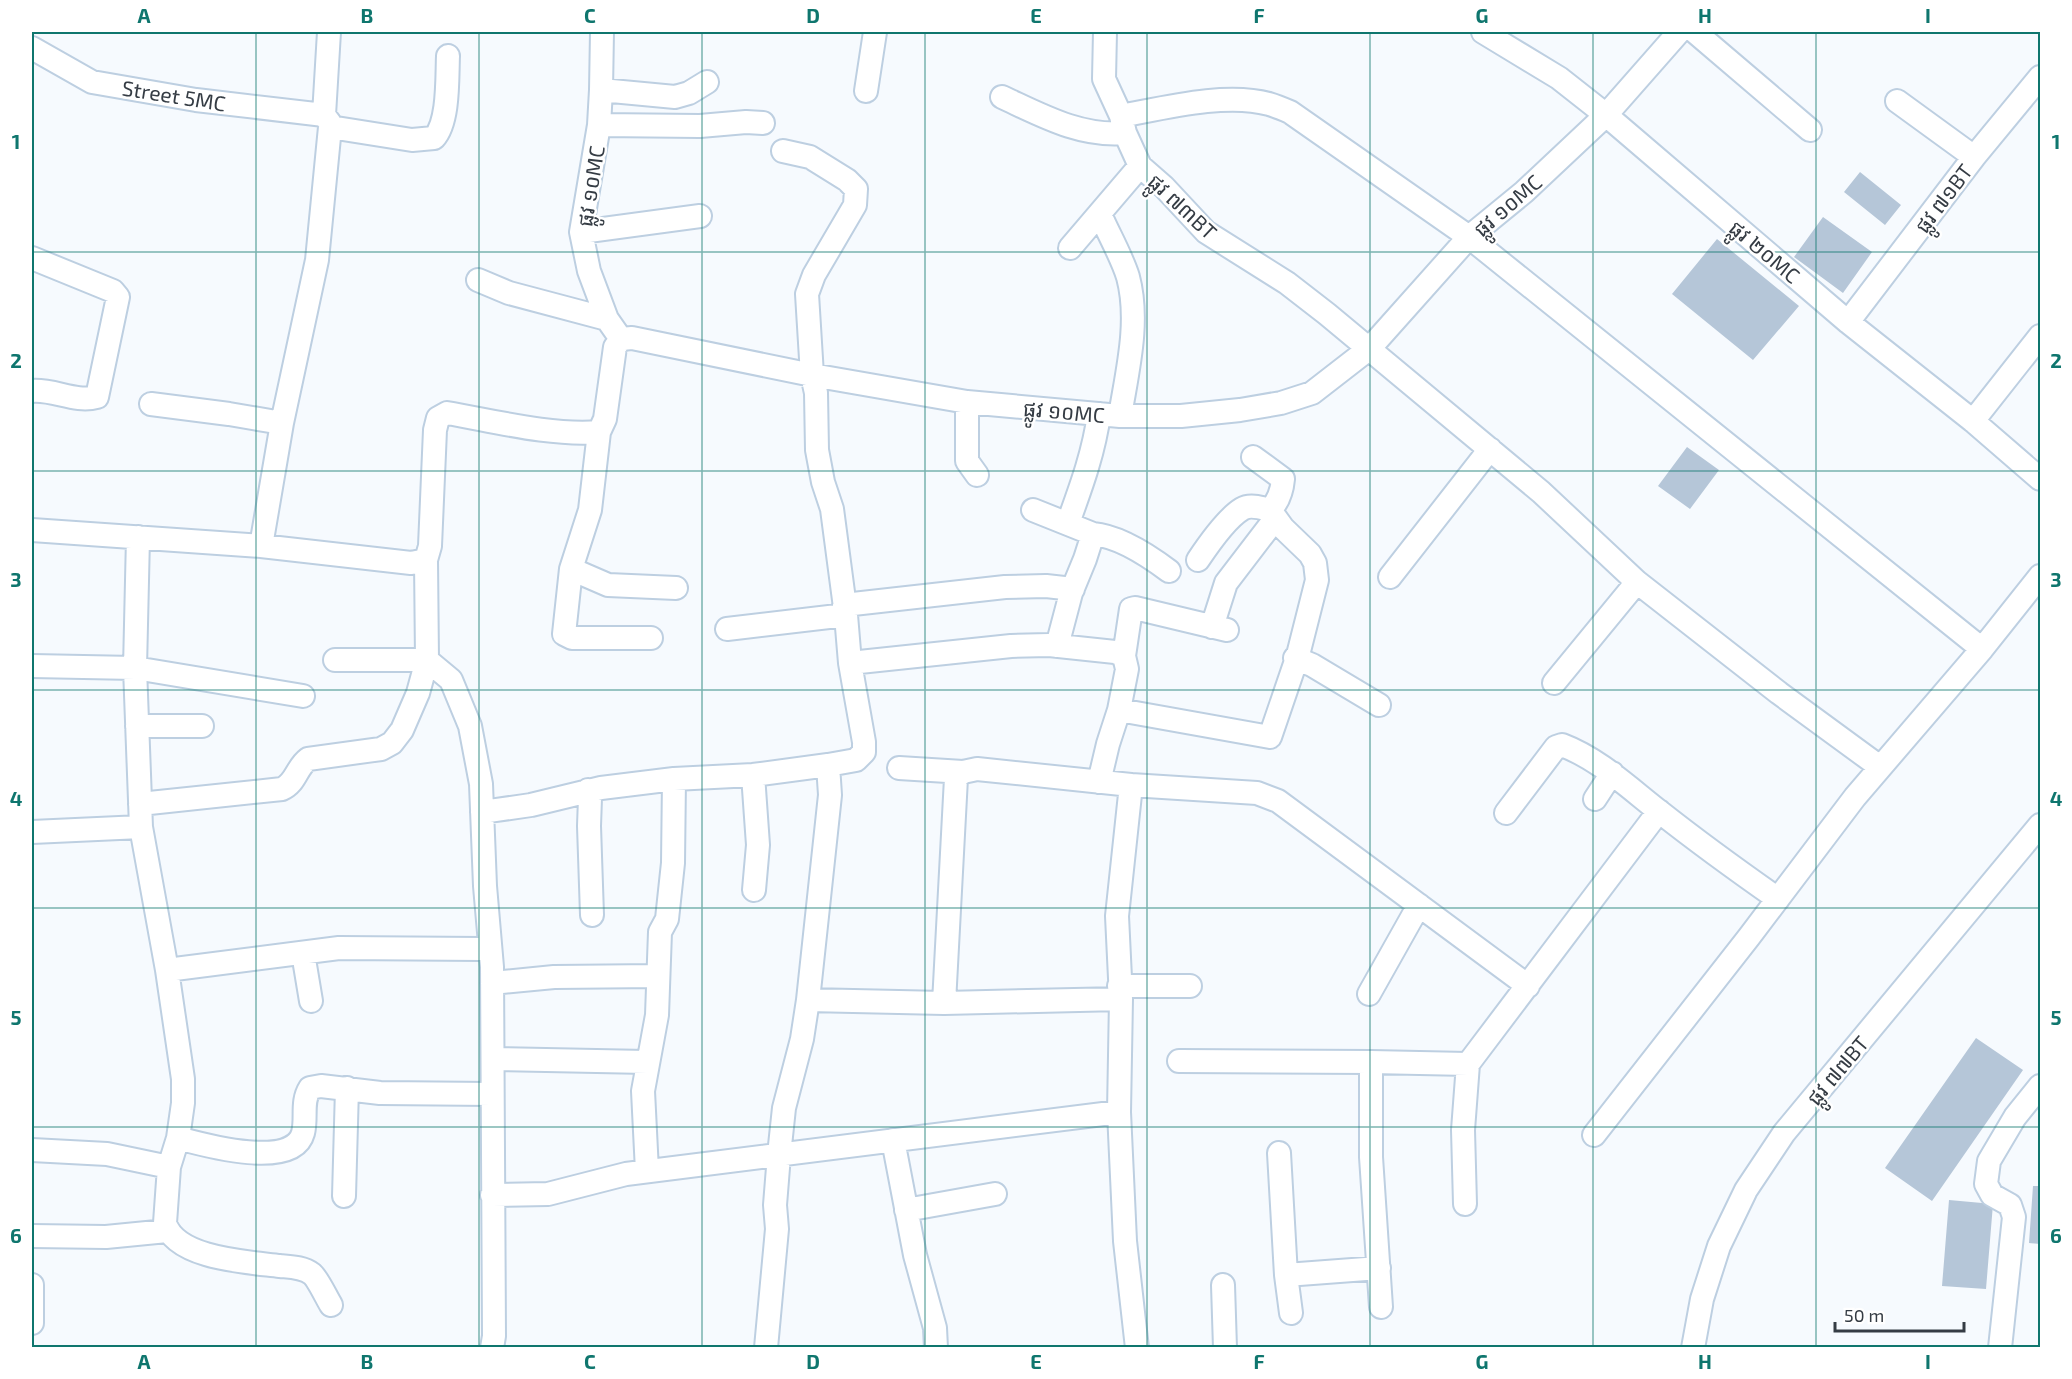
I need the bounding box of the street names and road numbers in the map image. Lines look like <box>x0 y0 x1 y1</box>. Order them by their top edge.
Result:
street label: Street 5MC <box>120 74 228 116</box>
street label: ផ្លូវ ១០MC <box>571 144 617 230</box>
street label: ផ្លូវ ៧១BT <box>1909 159 1984 242</box>
street label: ផ្លូវ ៧៣BT <box>1138 168 1222 250</box>
street label: ផ្លូវ ១០MC <box>1468 169 1552 248</box>
street label: ផ្លូវ ២០MC <box>1719 214 1805 294</box>
street label: ផ្លូវ ១០MC <box>1021 395 1106 435</box>
street label: ផ្លូវ ៧៧BT <box>1801 1030 1879 1115</box>

